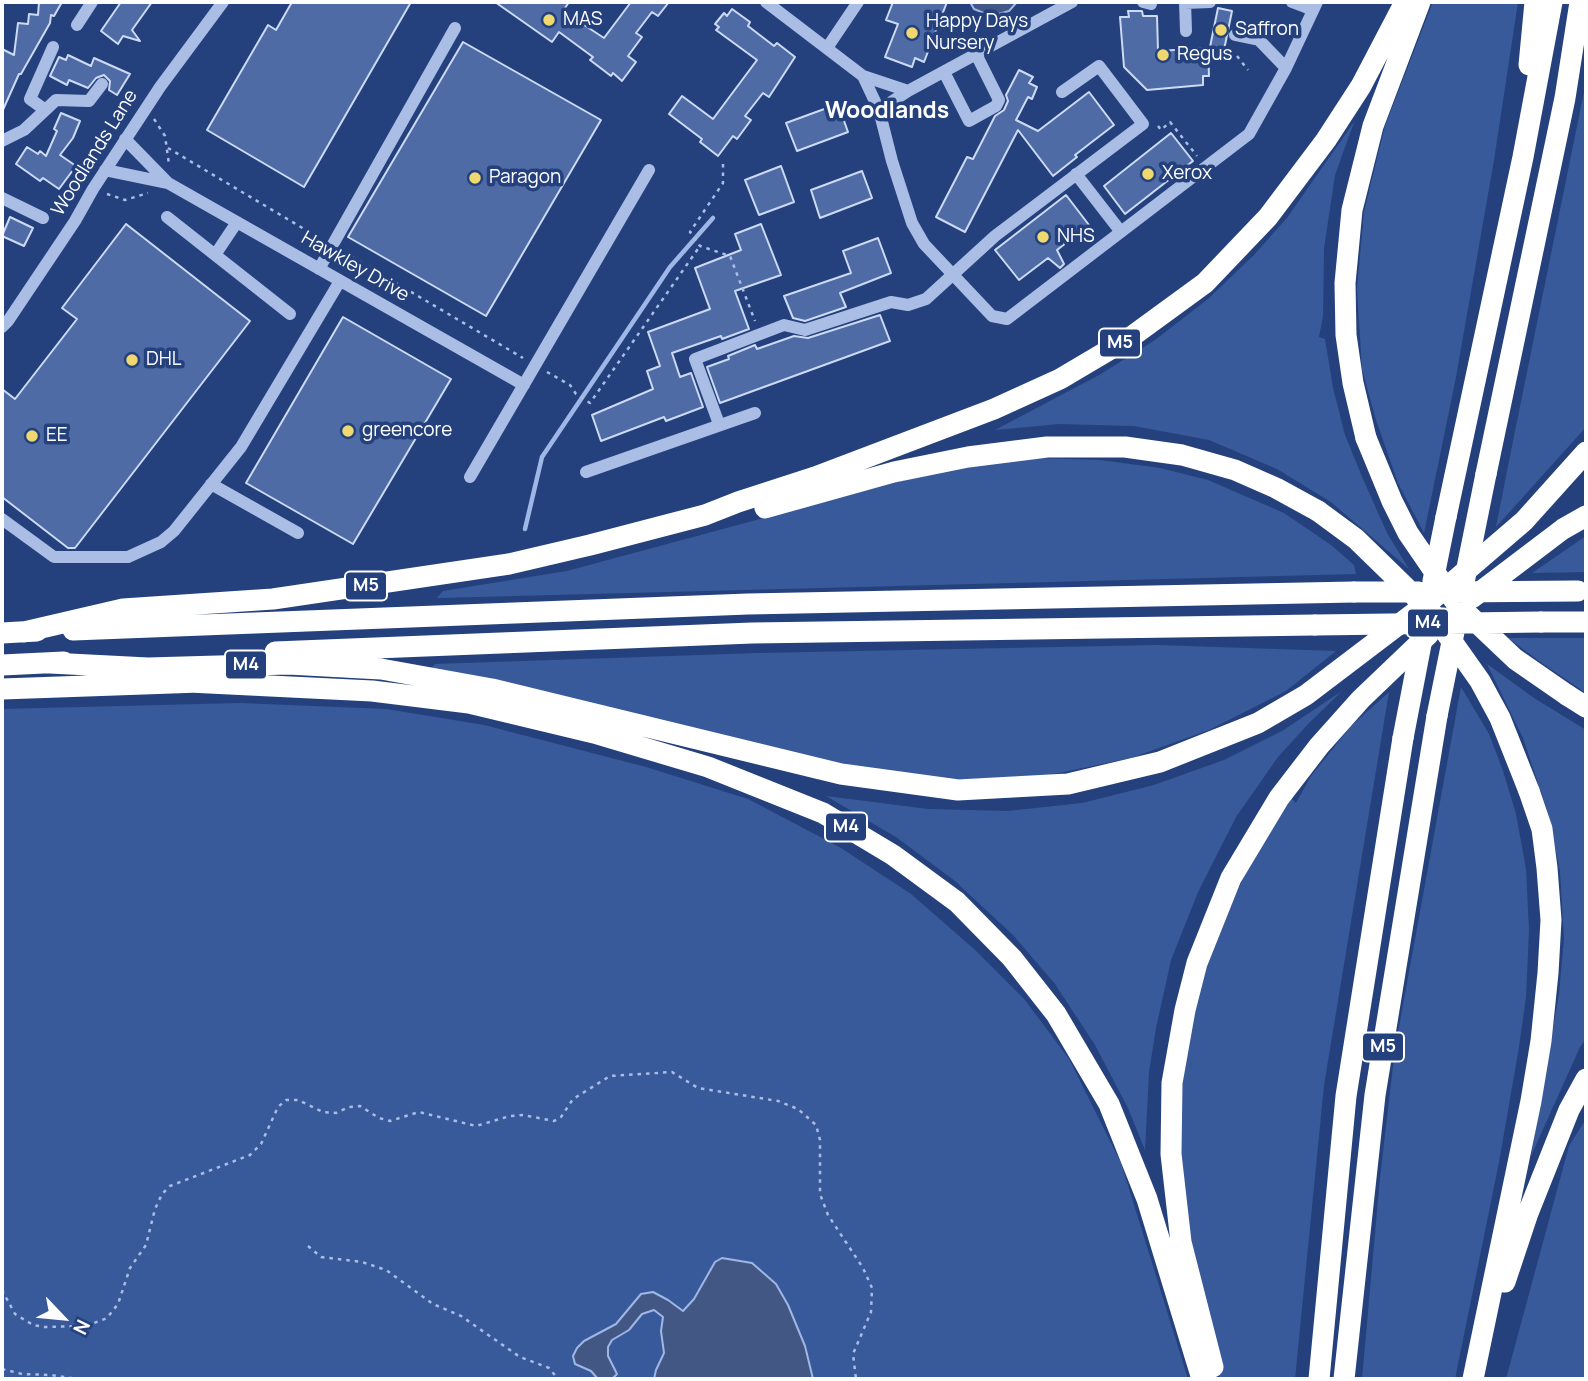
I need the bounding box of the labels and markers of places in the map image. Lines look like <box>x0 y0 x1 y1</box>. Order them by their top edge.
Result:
place label: MAS <box>563 9 602 31</box>
place label: Happy Days Nursery <box>926 11 1028 55</box>
marker: MAS <box>541 12 557 28</box>
place label: Saffron <box>1235 19 1299 41</box>
marker: Saffron <box>1213 22 1229 38</box>
marker: Happy Days Nursery <box>904 25 920 41</box>
place label: Regus <box>1177 44 1233 66</box>
marker: Regus <box>1155 47 1171 63</box>
place label: Xerox <box>1162 163 1212 185</box>
marker: Xerox <box>1140 166 1156 182</box>
place label: Paragon <box>489 167 561 189</box>
marker: Paragon <box>467 170 483 186</box>
place label: NHS <box>1057 226 1095 248</box>
marker: NHS <box>1035 229 1051 245</box>
place label: DHL <box>146 349 181 371</box>
marker: DHL <box>124 352 140 368</box>
place label: greencore <box>362 420 452 442</box>
marker: greencore <box>340 423 356 439</box>
place label: EE <box>46 425 68 447</box>
marker: EE <box>24 428 40 444</box>

